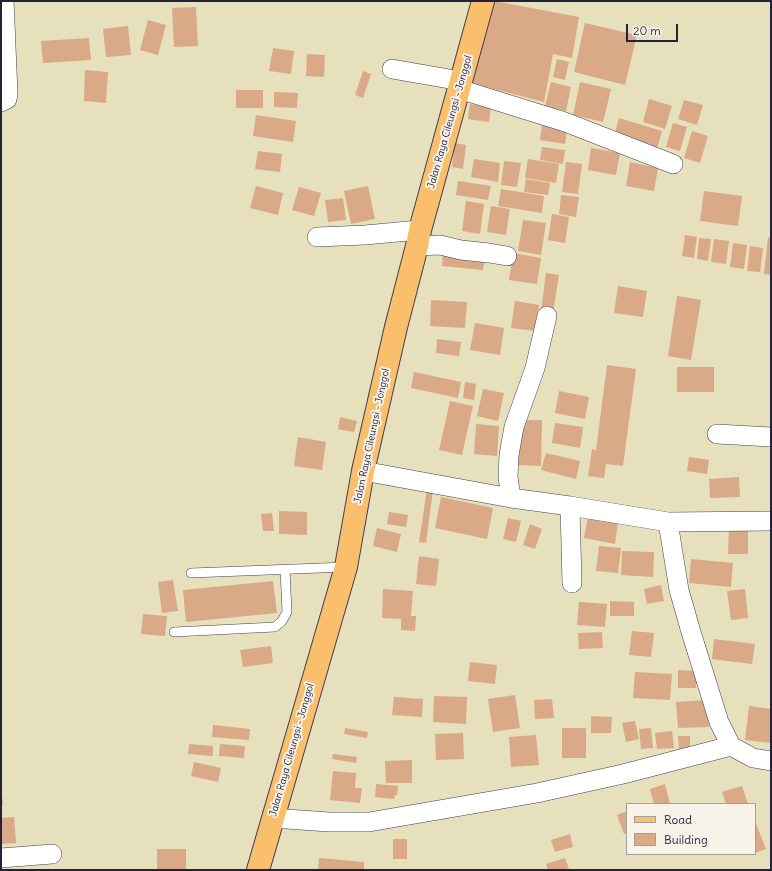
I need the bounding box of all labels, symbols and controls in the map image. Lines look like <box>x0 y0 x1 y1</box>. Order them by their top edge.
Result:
scale bar <box>628 16 680 42</box>
text: 20 m <box>633 23 661 38</box>
street label: Jalan Raya Cileungsi - Jonggol <box>425 54 475 190</box>
street label: Jalan Raya Cileungsi - Jonggol <box>352 367 392 505</box>
street label: Jalan Raya Cileungsi - Jonggol <box>267 682 317 818</box>
legend <box>626 803 756 855</box>
text: Road <box>664 812 692 827</box>
text: Building <box>664 832 708 847</box>

